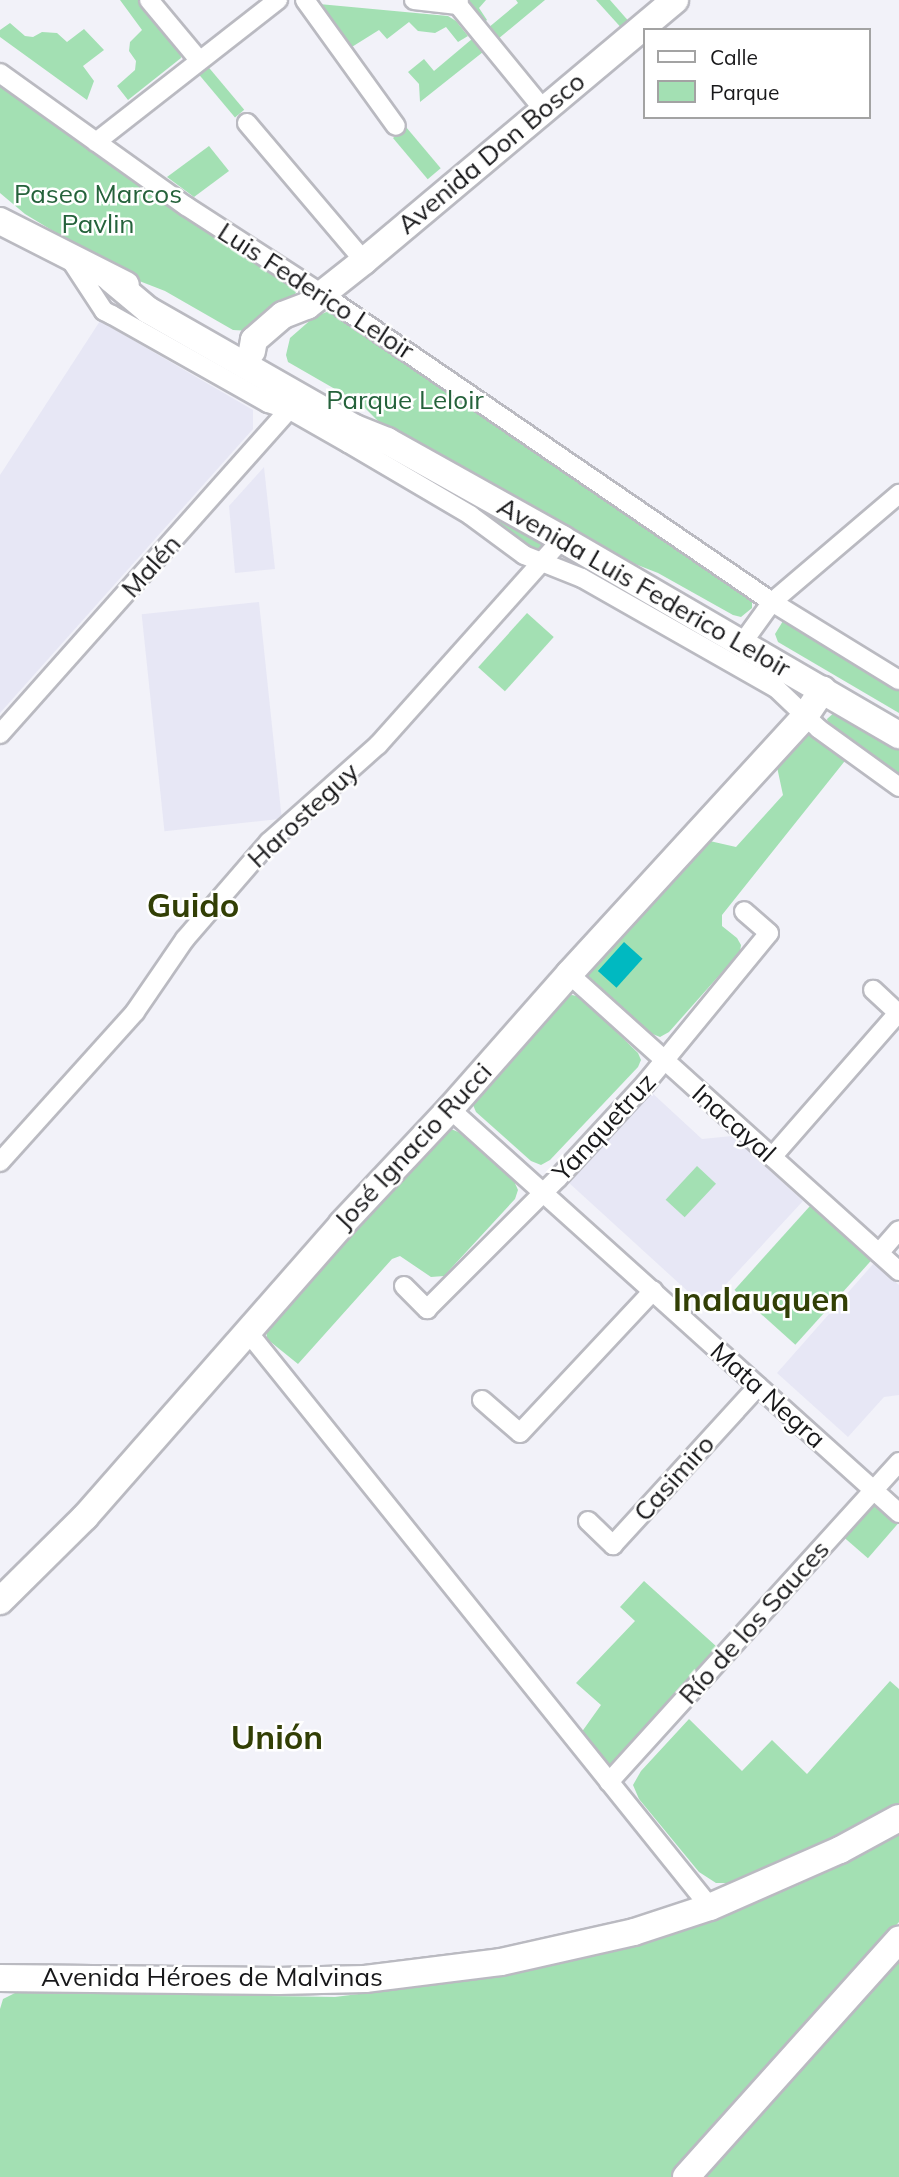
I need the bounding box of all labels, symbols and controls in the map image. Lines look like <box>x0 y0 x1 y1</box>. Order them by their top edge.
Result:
legend <box>643 28 871 119</box>
text: Calle <box>710 44 758 70</box>
street label: Avenida Don Bosco <box>391 66 591 240</box>
text: Parque <box>710 79 779 105</box>
park label: Paseo Marcos Pavlin <box>14 178 182 240</box>
street label: Luis Federico Leloir <box>212 216 420 366</box>
park label: Parque Leloir <box>326 384 484 416</box>
street label: Avenida Luis Federico Leloir <box>492 490 796 684</box>
street label: Malén <box>115 528 187 604</box>
street label: Harosteguy <box>241 756 365 874</box>
district label: Guido <box>147 885 239 925</box>
street label: José Ignacio Rucci <box>328 1056 498 1236</box>
street label: Yanquetruz <box>546 1066 662 1188</box>
street label: Inacayal <box>686 1078 782 1168</box>
district label: Inalauquen <box>673 1279 849 1319</box>
street label: Mata Negra <box>704 1335 832 1455</box>
street label: Casimiro <box>627 1428 721 1528</box>
street label: Río de los Sauces <box>672 1534 836 1710</box>
district label: Unión <box>231 1717 323 1757</box>
street label: Avenida Héroes de Malvinas <box>41 1961 383 1993</box>

